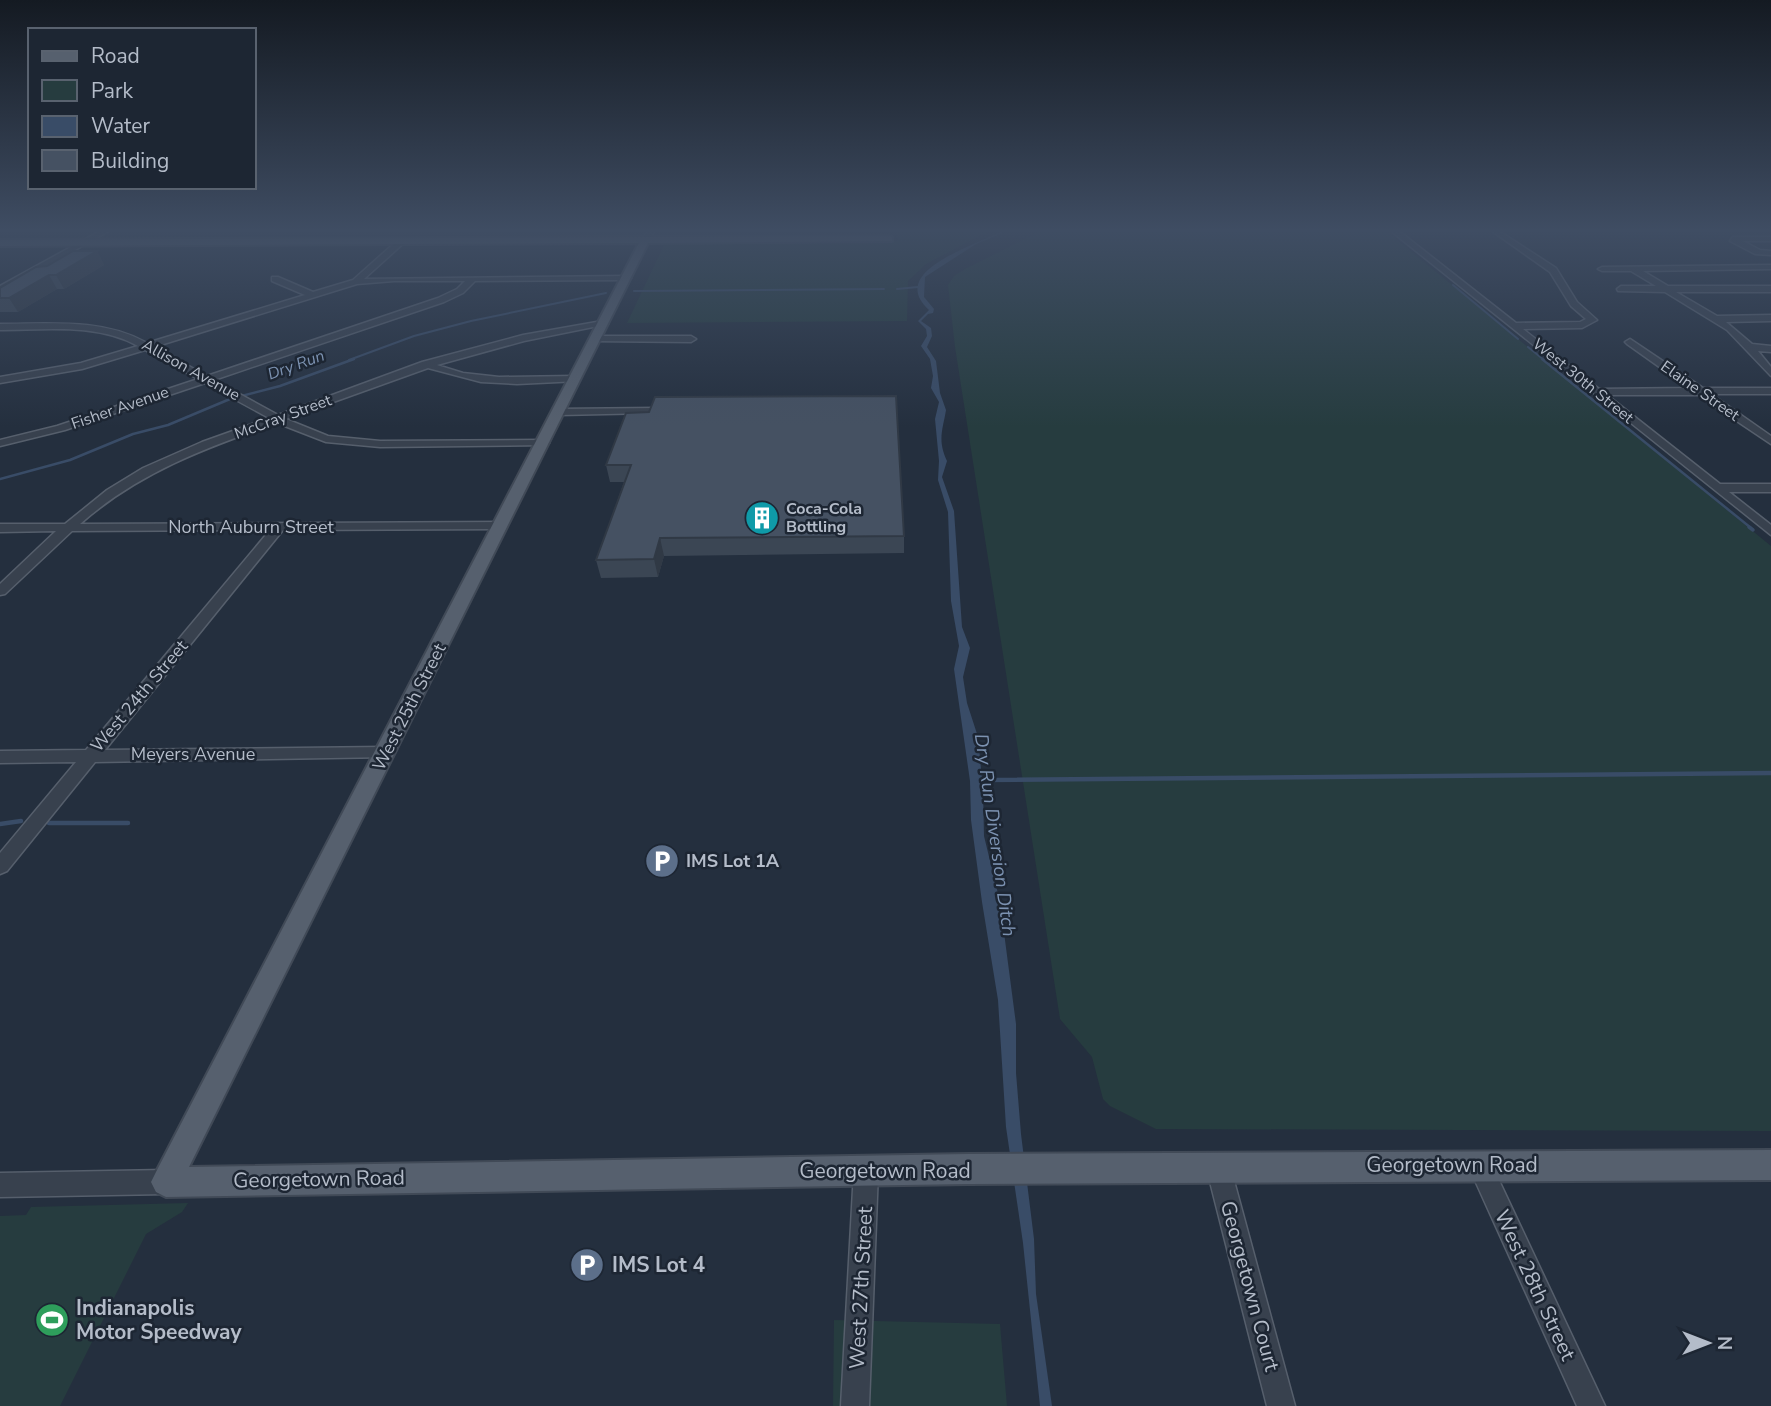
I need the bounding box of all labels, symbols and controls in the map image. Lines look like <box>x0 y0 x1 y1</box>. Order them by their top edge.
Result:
legend <box>28 28 256 189</box>
text: Road <box>91 42 140 70</box>
text: Park <box>91 77 133 105</box>
text: Water <box>91 112 150 140</box>
text: Building <box>91 147 169 175</box>
street label: West 30th Street <box>1528 333 1638 429</box>
street label: Allison Avenue <box>138 334 244 406</box>
water label: Dry Run <box>264 345 328 385</box>
street label: Elaine Street <box>1656 356 1744 427</box>
street label: Fisher Avenue <box>68 381 172 435</box>
street label: McCray Street <box>231 389 335 445</box>
place label: Coca-Cola Bottling <box>786 498 862 538</box>
building icon: Coca-Cola Bottling <box>743 499 781 537</box>
street label: North Auburn Street <box>168 515 335 539</box>
street label: West 24th Street <box>85 634 194 757</box>
street label: West 25th Street <box>367 639 452 775</box>
water label: Dry Run Diversion Ditch <box>968 732 1022 938</box>
street label: Meyers Avenue <box>131 742 255 766</box>
parking icon: IMS Lot 1A <box>643 842 681 880</box>
place label: IMS Lot 1A <box>686 849 780 873</box>
street label: Georgetown Road <box>1366 1151 1538 1179</box>
street label: Georgetown Road <box>799 1157 971 1185</box>
street label: Georgetown Road <box>233 1164 405 1194</box>
street label: Georgetown Court <box>1214 1198 1286 1375</box>
street label: West 27th Street <box>843 1205 879 1370</box>
street label: West 28th Street <box>1488 1205 1582 1365</box>
parking icon: IMS Lot 4 <box>568 1246 606 1284</box>
place label: IMS Lot 4 <box>612 1251 705 1279</box>
place label: Indianapolis Motor Speedway <box>76 1294 242 1346</box>
sports icon: Indianapolis Motor Speedway <box>33 1301 71 1339</box>
north arrow <box>1673 1308 1743 1378</box>
text: N <box>1711 1336 1737 1350</box>

